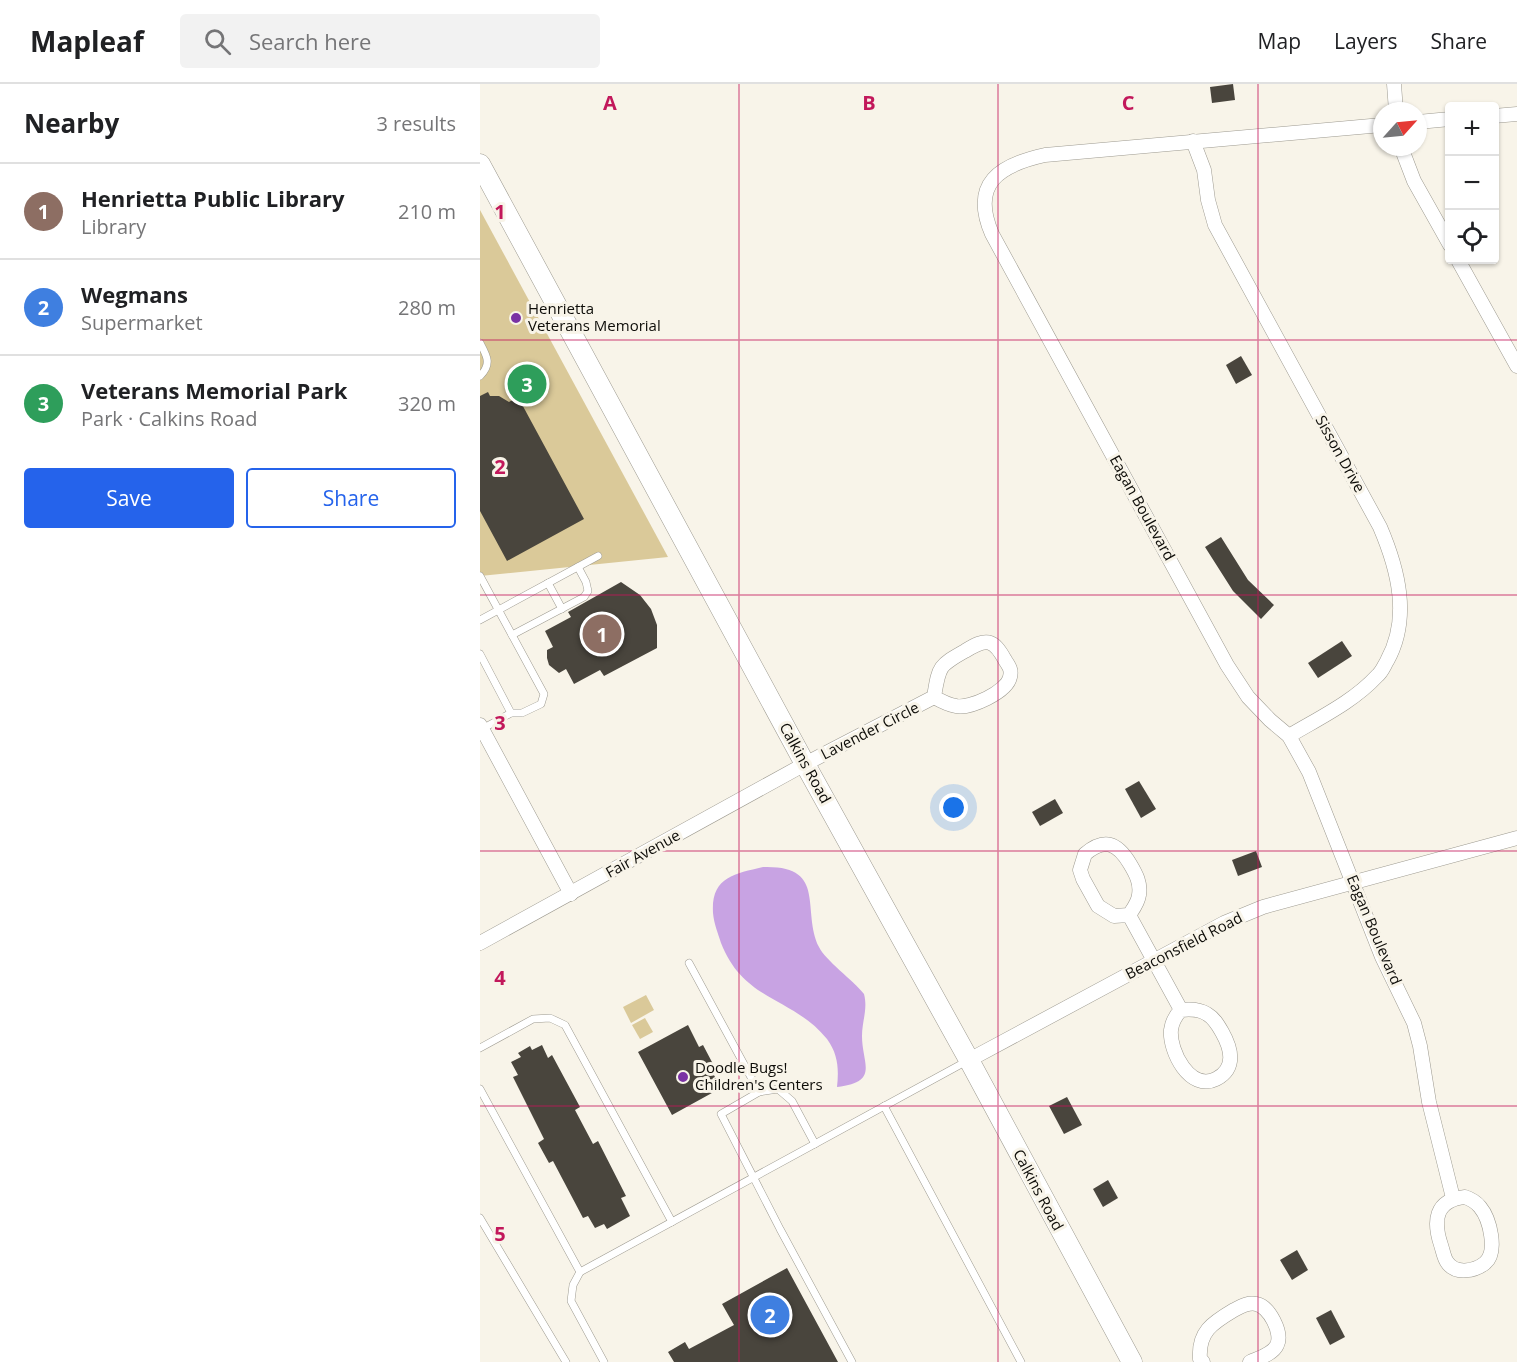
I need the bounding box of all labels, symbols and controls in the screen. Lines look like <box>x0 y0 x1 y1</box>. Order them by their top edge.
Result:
search box <box>180 14 600 68</box>
text: Mapleaf <box>30 22 144 60</box>
icon: search <box>201 25 234 58</box>
text: Search here <box>249 26 371 56</box>
text: Map <box>1258 27 1301 55</box>
text: Layers <box>1334 27 1398 55</box>
text: Share <box>1431 27 1487 55</box>
text: A <box>603 89 617 116</box>
text: B <box>862 89 876 116</box>
text: C <box>1122 89 1135 116</box>
north arrow <box>1373 102 1427 156</box>
map controls <box>1445 102 1499 264</box>
button: + <box>1445 102 1499 156</box>
text: Nearby <box>24 105 119 141</box>
text: 3 results <box>376 110 456 137</box>
button: − <box>1445 156 1499 210</box>
text: Henrietta Public Library <box>81 183 345 213</box>
text: 1 <box>38 198 49 225</box>
text: 210 m <box>398 198 456 225</box>
text: 1 <box>494 198 506 225</box>
button: locate <box>1445 210 1499 264</box>
text: Library <box>81 213 146 240</box>
text: Wegmans <box>81 279 188 309</box>
text: 2 <box>38 294 49 321</box>
text: 280 m <box>398 294 456 321</box>
place label: Henrietta Veterans Memorial <box>528 298 661 335</box>
text: Supermarket <box>81 309 203 336</box>
marker: Henrietta Veterans Memorial <box>509 311 523 325</box>
pin: 3 <box>508 362 546 406</box>
text: Veterans Memorial Park <box>81 375 347 405</box>
text: 3 <box>38 390 49 417</box>
text: 320 m <box>398 390 456 417</box>
text: Park · Calkins Road <box>81 405 258 432</box>
street label: Sisson Drive <box>1311 411 1370 496</box>
street label: Eagan Boulevard <box>1106 451 1180 564</box>
text: 2 <box>494 453 506 480</box>
button: Save <box>24 468 234 528</box>
button: Share <box>246 468 456 528</box>
pin: 1 <box>582 612 622 656</box>
street label: Lavender Circle <box>817 697 922 763</box>
text: 3 <box>494 709 506 736</box>
street label: Calkins Road <box>775 719 836 806</box>
your location <box>939 793 968 822</box>
street label: Fair Avenue <box>602 824 683 882</box>
street label: Eagan Boulevard <box>1343 872 1407 988</box>
street label: Beaconsfield Road <box>1122 907 1246 983</box>
text: 4 <box>494 964 506 991</box>
place label: Doodle Bugs! Children's Centers <box>695 1057 823 1094</box>
marker: Doodle Bugs! Children's Centers <box>676 1070 690 1084</box>
street label: Calkins Road <box>1009 1145 1069 1234</box>
text: 5 <box>494 1220 506 1247</box>
pin: 2 <box>750 1292 790 1338</box>

